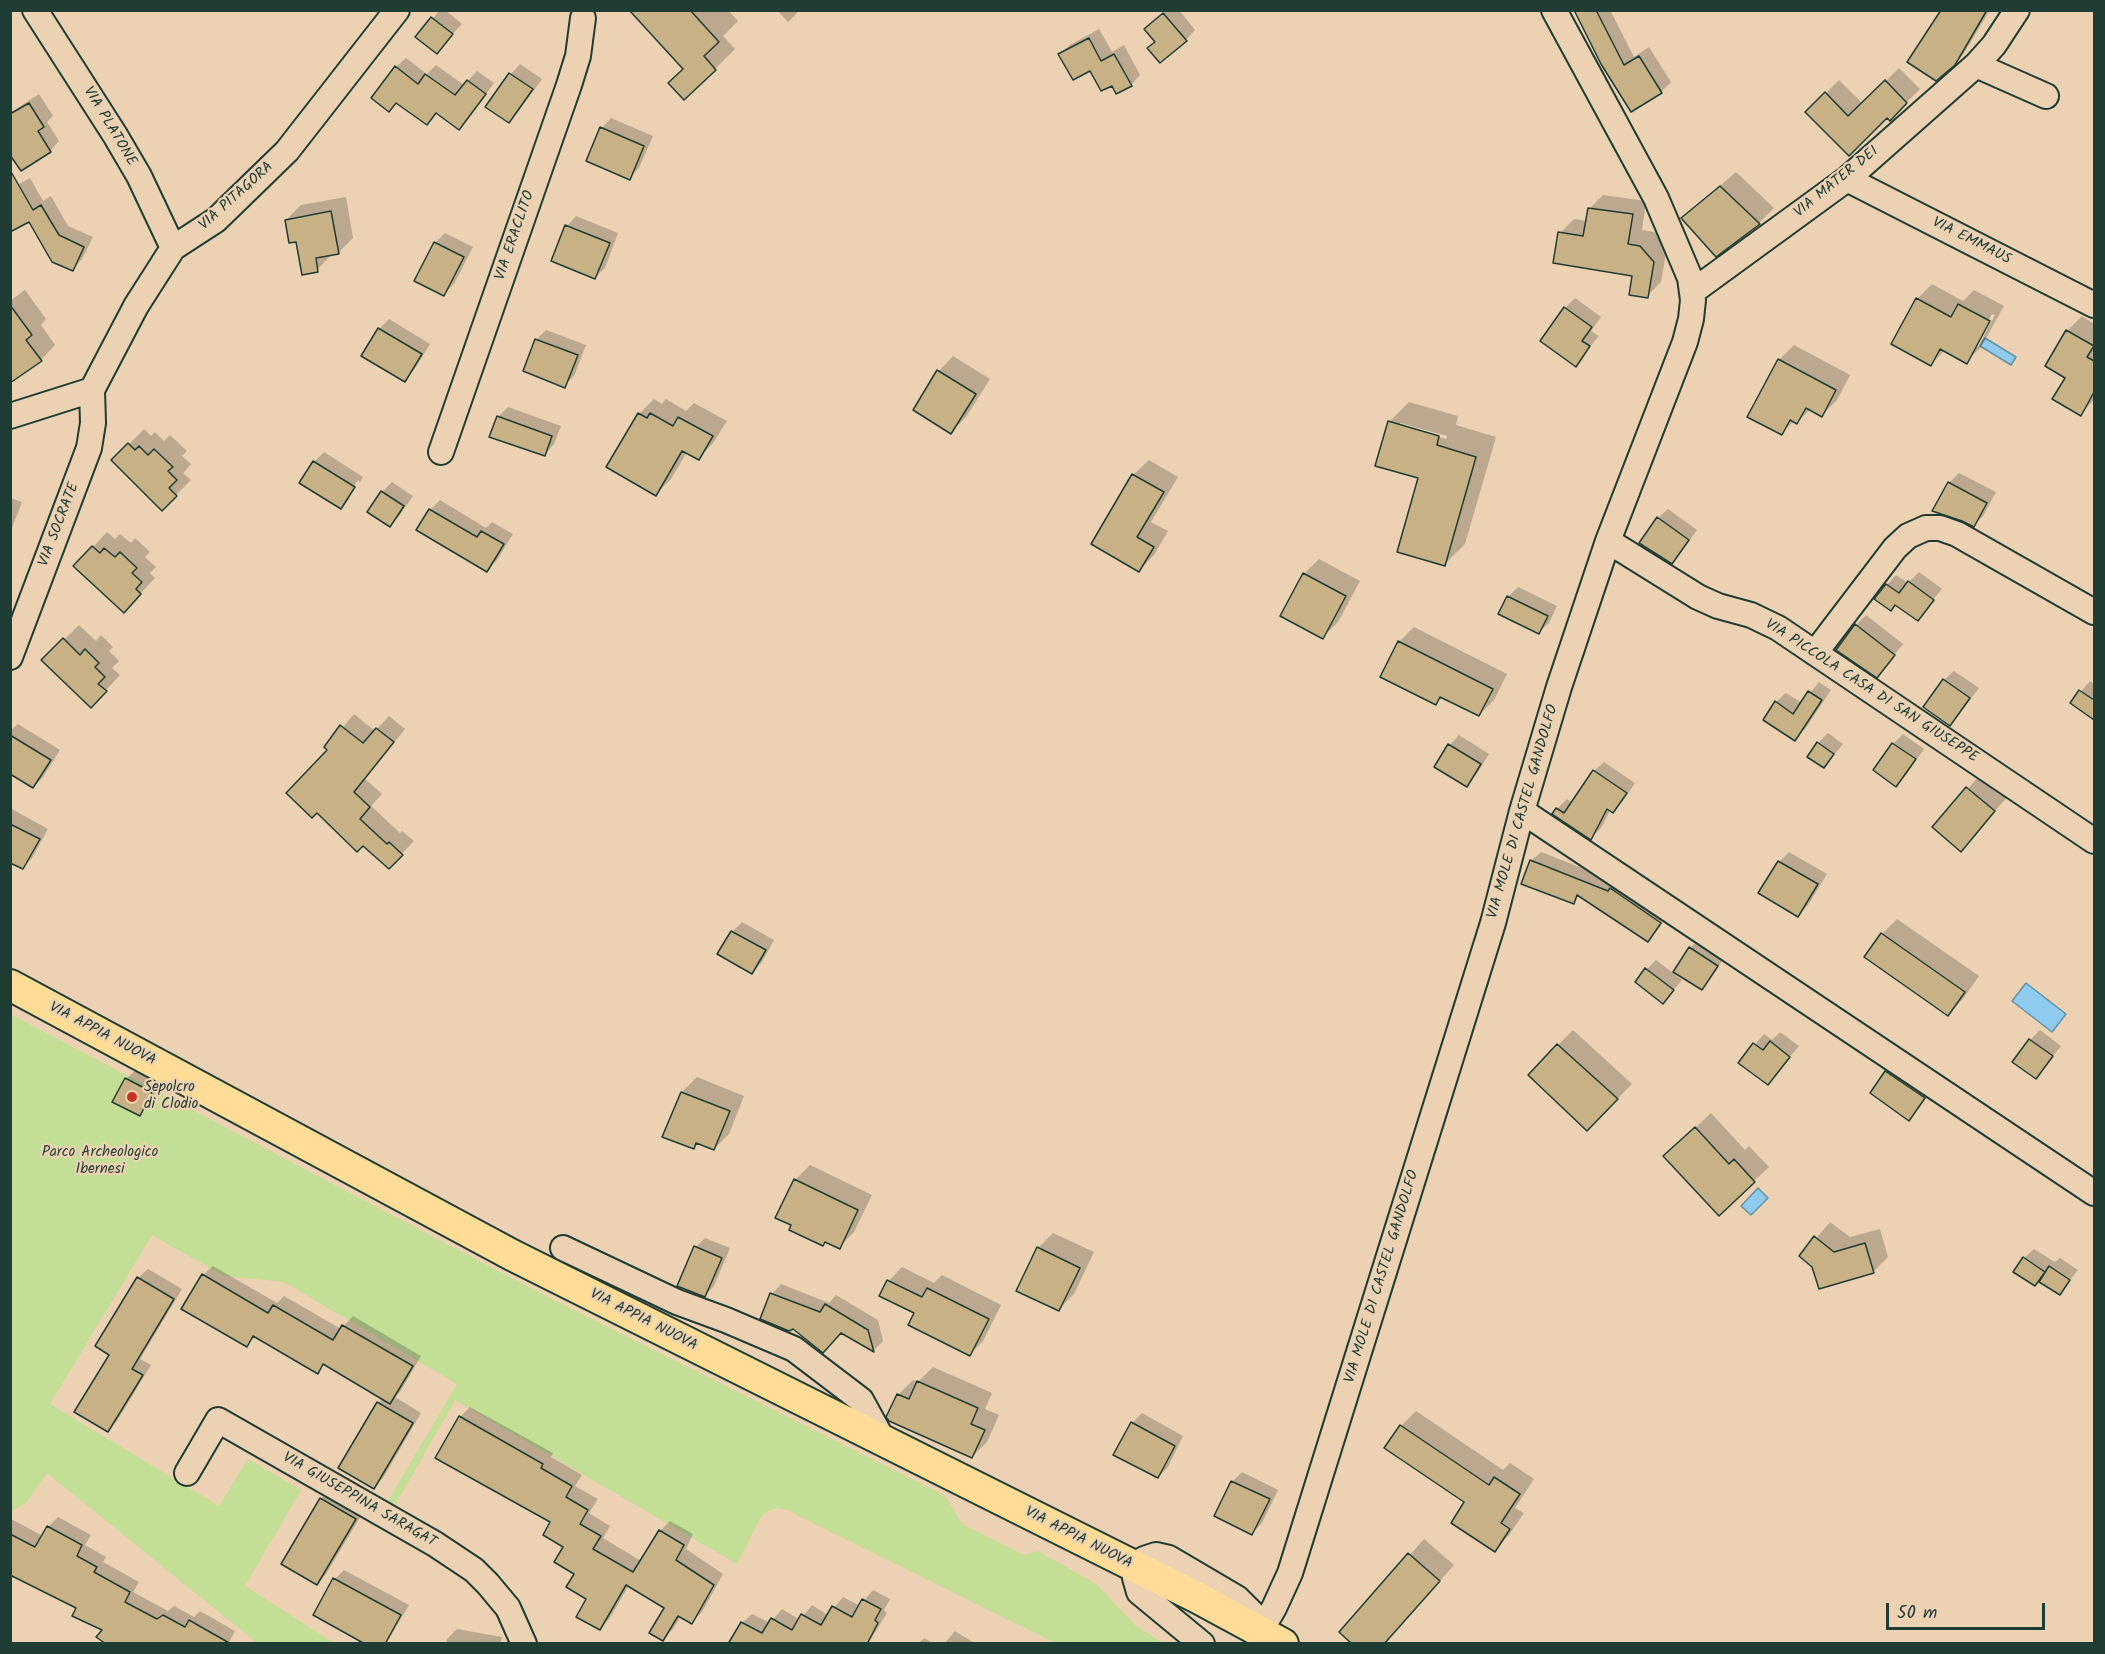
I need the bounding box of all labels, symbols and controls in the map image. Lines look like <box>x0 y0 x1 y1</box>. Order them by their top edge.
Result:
street label: VIA PLATONE <box>78 84 140 170</box>
street label: VIA MATER DEI <box>1791 143 1883 223</box>
street label: VIA PITAGORA <box>196 159 278 235</box>
street label: VIA ERACLITO <box>492 189 540 283</box>
street label: VIA EMMAUS <box>1928 214 2014 270</box>
street label: VIA SOCRATE <box>36 480 84 570</box>
street label: VIA PICCOLA CASA DI SAN GIUSEPPE <box>1761 616 1981 768</box>
street label: VIA MOLE DI CASTEL GANDOLFO <box>1485 703 1563 921</box>
street label: VIA APPIA NUOVA <box>46 999 158 1071</box>
place label: Sepolcro di Clodio <box>144 1079 198 1114</box>
marker: Sepolcro di Clodio <box>125 1090 139 1104</box>
park label: Parco Archeologico Ibernesi <box>42 1144 158 1179</box>
street label: VIA MOLE DI CASTEL GANDOLFO <box>1342 1168 1424 1386</box>
street label: VIA APPIA NUOVA <box>586 1286 700 1356</box>
street label: VIA GIUSEPPINA SARAGAT <box>279 1450 439 1552</box>
street label: VIA APPIA NUOVA <box>1021 1504 1135 1574</box>
scale bar <box>1889 1591 2048 1629</box>
text: 50 m <box>1897 1599 1937 1628</box>

